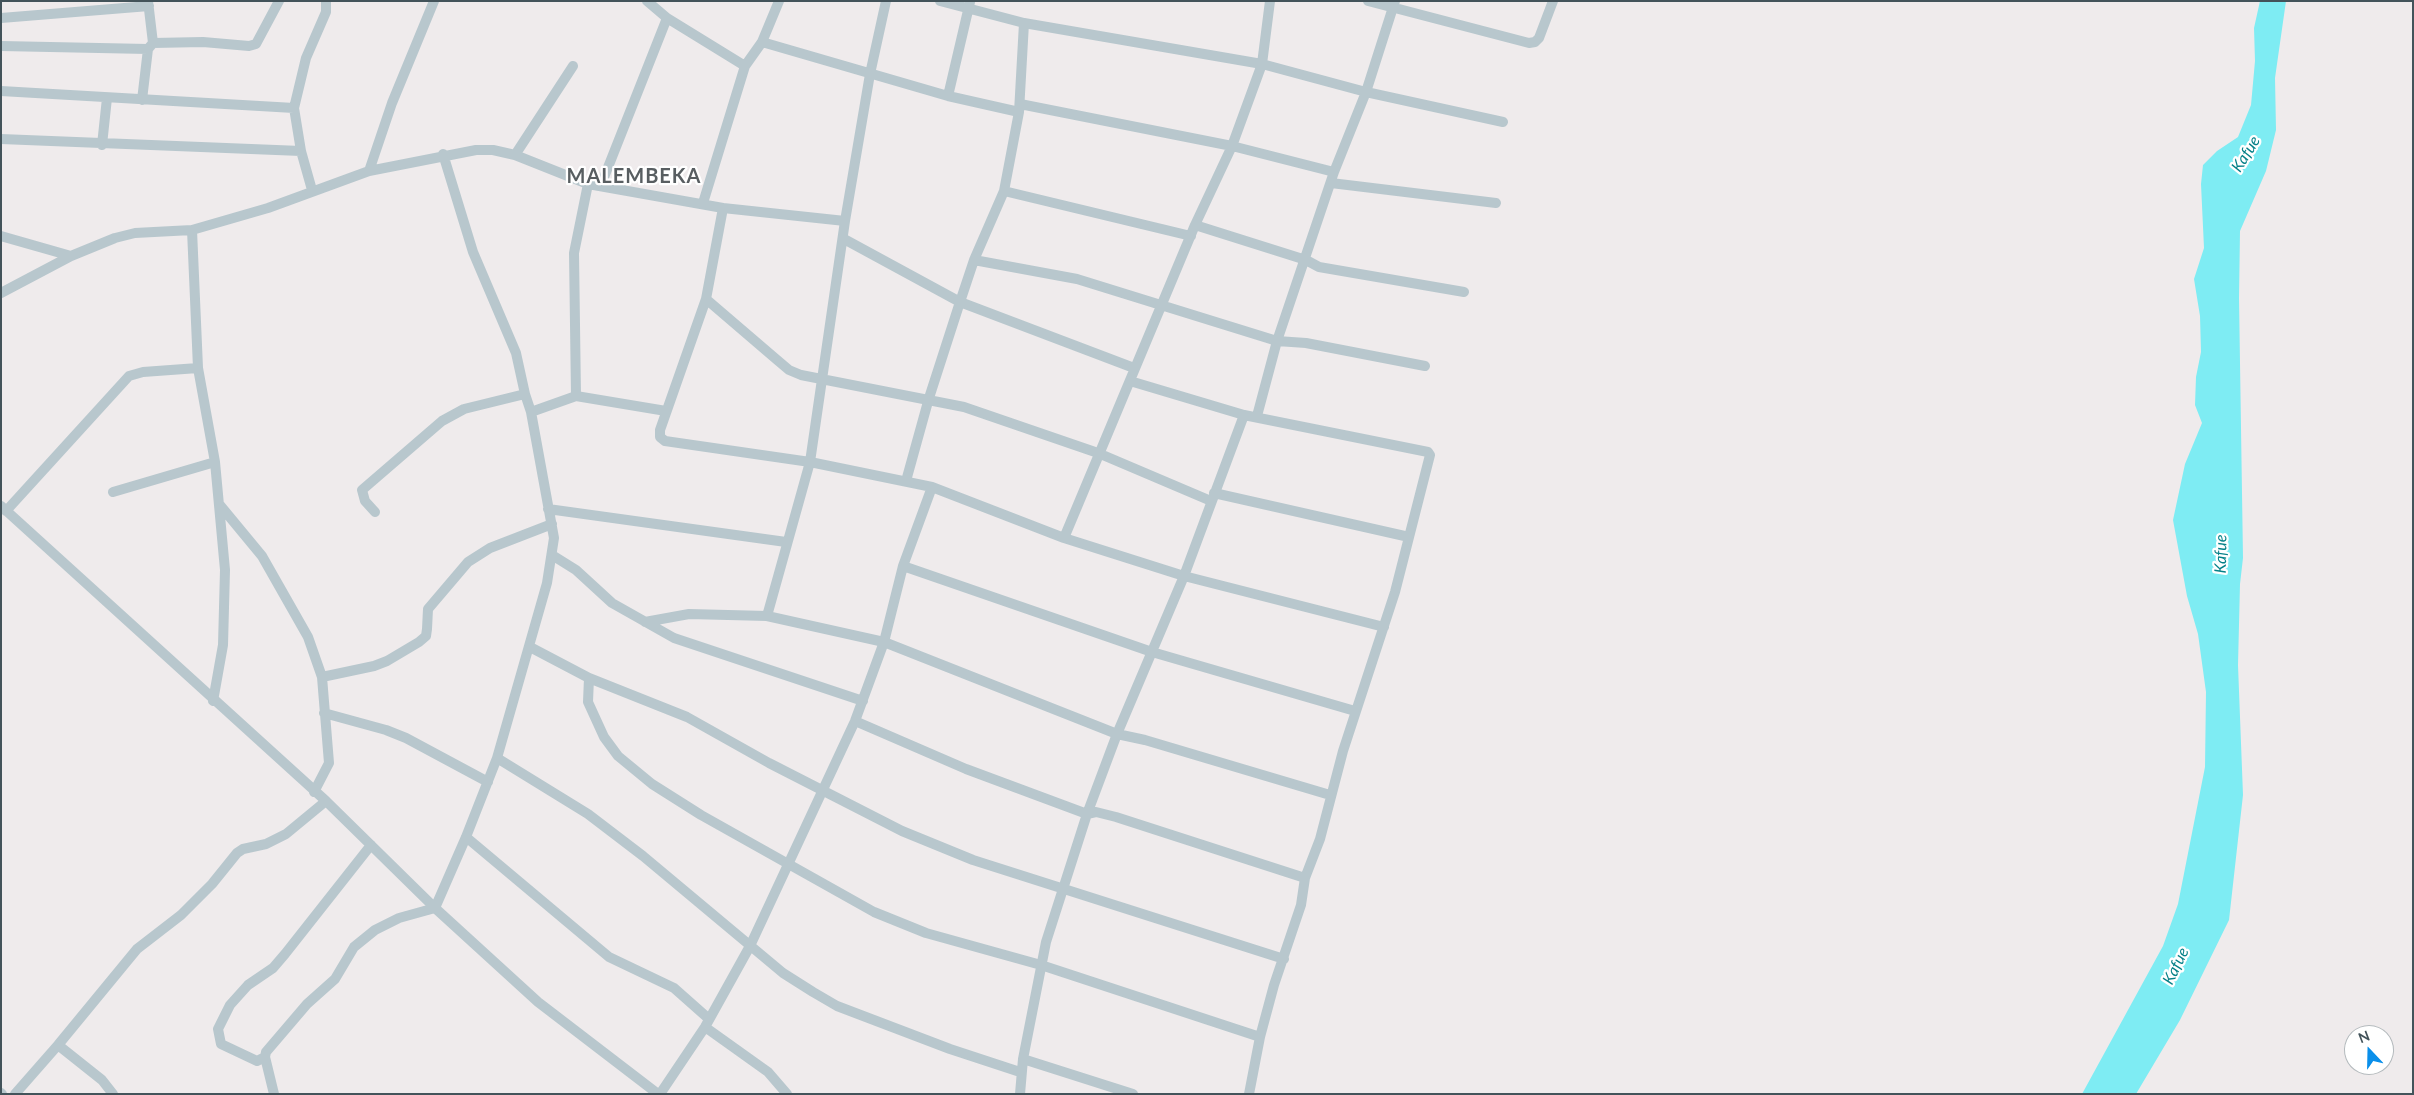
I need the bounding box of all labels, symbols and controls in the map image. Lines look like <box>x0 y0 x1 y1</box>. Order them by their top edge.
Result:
water label: Kafue <box>2228 132 2264 176</box>
district label: MALEMBEKA <box>565 165 703 189</box>
water label: Kafue <box>2211 534 2231 574</box>
water label: Kafue <box>2159 944 2193 988</box>
north arrow <box>2344 1025 2394 1075</box>
text: N <box>2356 1027 2372 1046</box>

